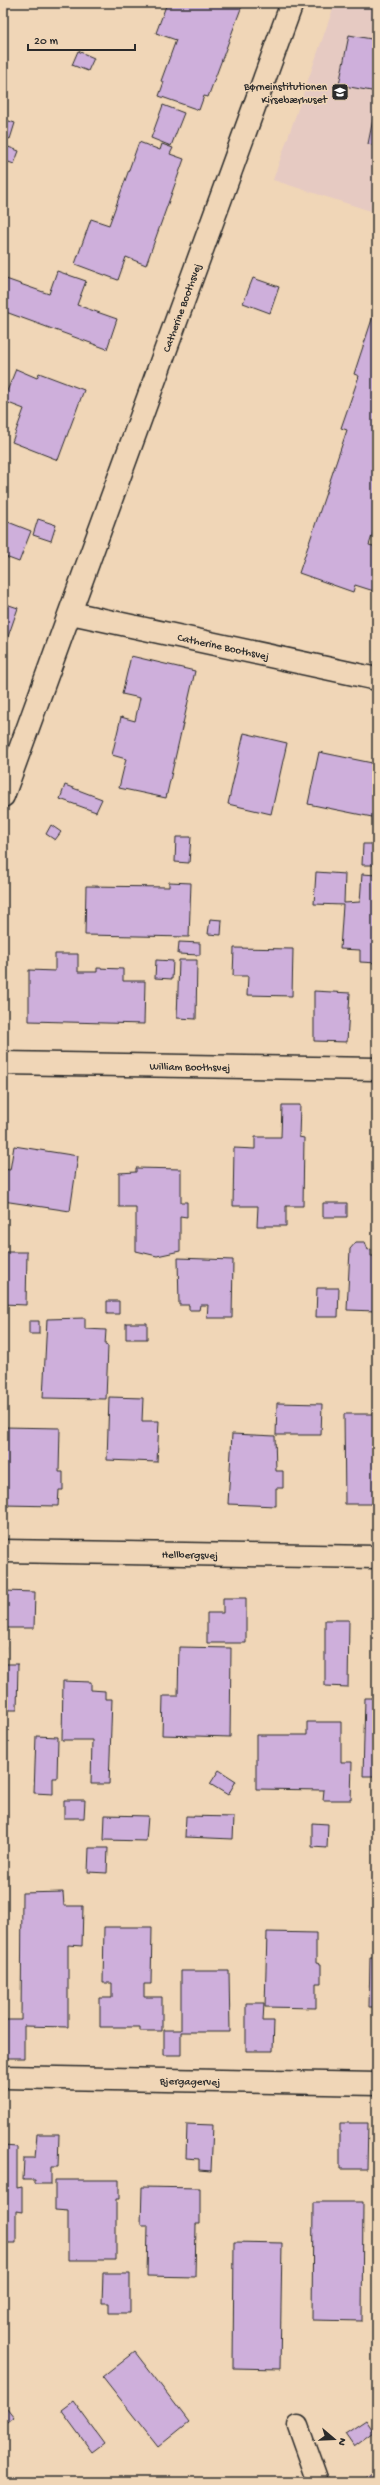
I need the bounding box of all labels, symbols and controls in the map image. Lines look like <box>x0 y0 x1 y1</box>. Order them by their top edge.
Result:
scale bar <box>28 26 135 52</box>
text: 20 m <box>34 35 59 49</box>
place label: Børneinstitutionen Kirsebærhuset <box>243 82 328 107</box>
school or university icon: Børneinstitutionen Kirsebærhuset <box>330 82 350 102</box>
street label: Catherine Boothsvej <box>161 262 205 354</box>
street label: Catherine Boothsvej <box>176 632 270 664</box>
street label: William Boothsvej <box>149 1061 230 1075</box>
street label: Hellbergsvej <box>162 1550 218 1562</box>
street label: Bjergagervej <box>159 2076 220 2089</box>
north arrow <box>314 2419 354 2459</box>
text: N <box>335 2436 348 2447</box>

